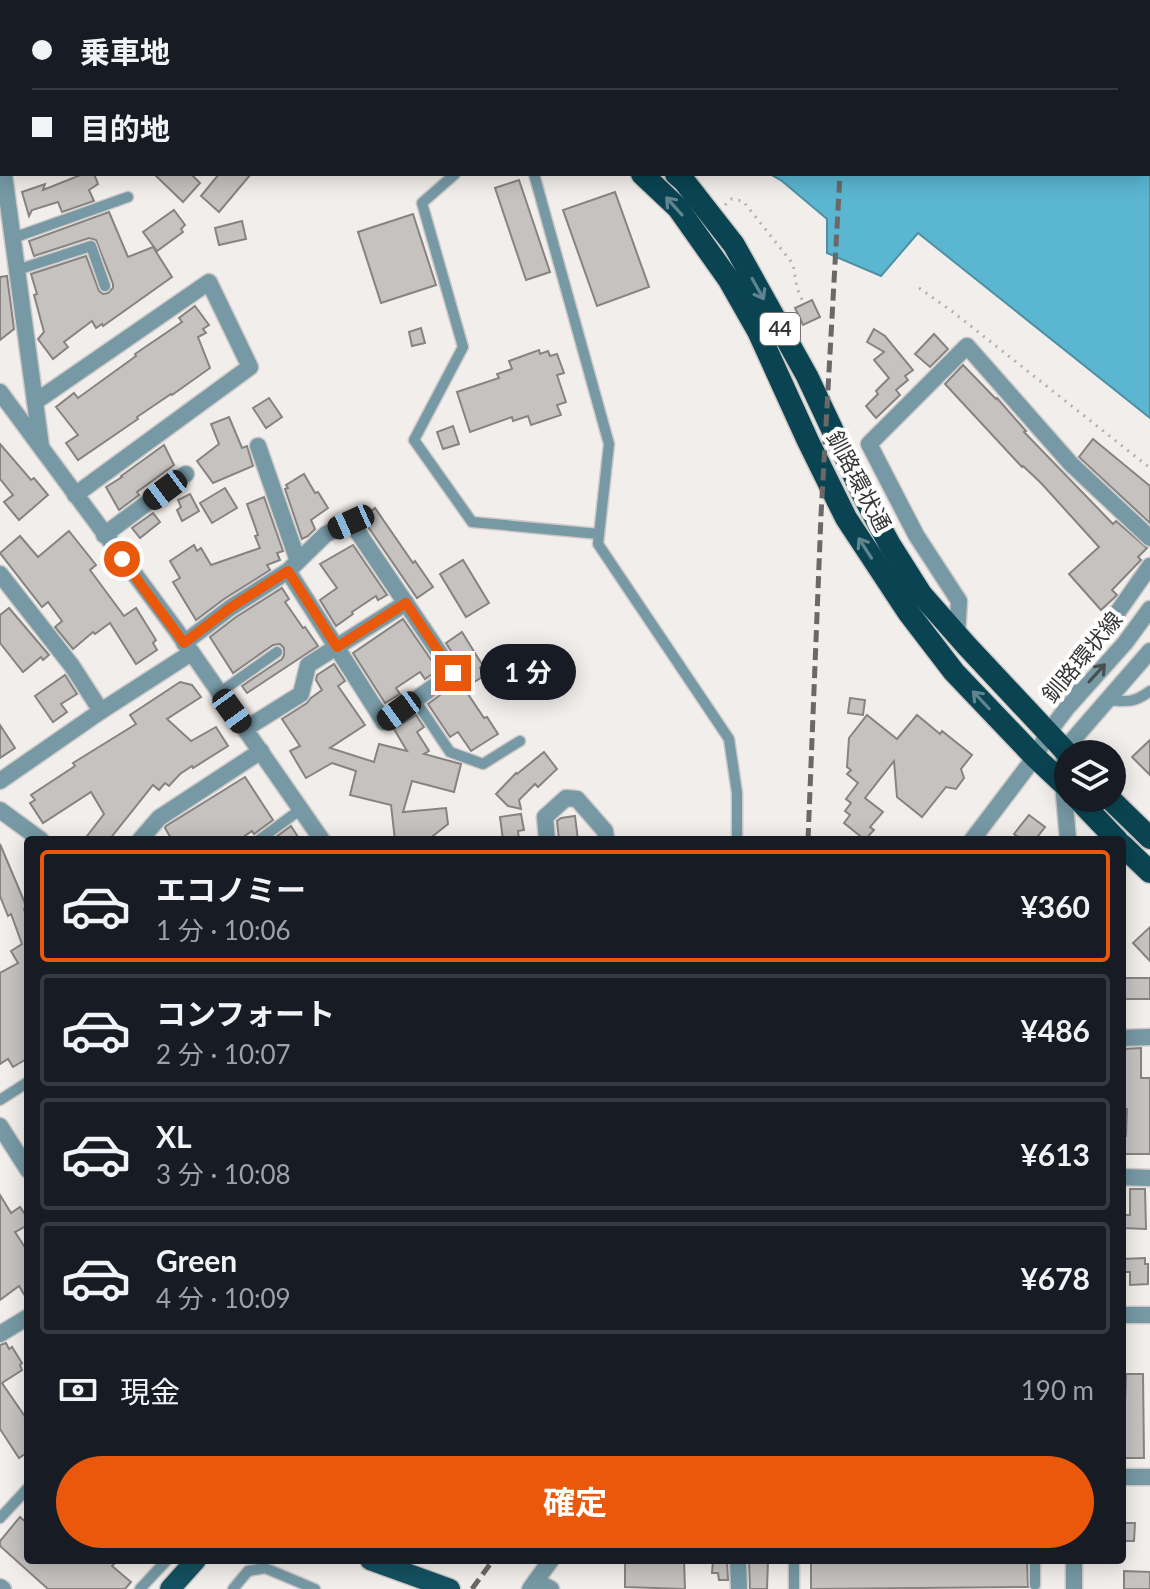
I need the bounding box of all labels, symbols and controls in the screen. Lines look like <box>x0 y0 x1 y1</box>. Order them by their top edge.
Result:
text: 乗車地 <box>80 33 170 69</box>
text: 目的地 <box>80 110 170 146</box>
one-way arrow <box>665 196 683 216</box>
one-way arrow <box>751 277 766 301</box>
road number: 44 <box>760 313 800 345</box>
street label: 釧路環状通 <box>822 426 897 536</box>
car <box>139 466 191 514</box>
car <box>324 501 378 543</box>
one-way arrow <box>856 537 873 559</box>
route start <box>104 541 140 577</box>
street label: 釧路環状線 <box>1036 606 1127 707</box>
callout: 1 分 <box>481 645 577 701</box>
route end <box>435 655 471 691</box>
text: 1 分 <box>504 656 552 688</box>
one-way arrow <box>1088 664 1106 684</box>
car <box>208 685 256 737</box>
car <box>373 687 425 735</box>
one-way arrow <box>972 690 991 710</box>
map controls <box>1054 740 1126 812</box>
button: layers <box>1054 740 1126 812</box>
icon: car <box>60 870 132 942</box>
text: エコノミー <box>156 871 306 907</box>
text: ¥360 <box>1020 888 1090 924</box>
text: 1 分 · 10:06 <box>156 914 291 946</box>
icon: car <box>60 994 132 1066</box>
text: コンフォート <box>156 995 335 1031</box>
text: ¥486 <box>1020 1012 1090 1048</box>
text: 2 分 · 10:07 <box>156 1038 291 1070</box>
icon: car <box>60 1118 132 1190</box>
text: XL <box>156 1118 192 1154</box>
text: ¥613 <box>1020 1136 1090 1172</box>
text: 3 分 · 10:08 <box>156 1158 291 1190</box>
icon: car <box>60 1242 132 1314</box>
text: Green <box>156 1242 237 1278</box>
text: ¥678 <box>1020 1260 1090 1296</box>
text: 4 分 · 10:09 <box>156 1282 291 1314</box>
icon: cash <box>56 1368 100 1412</box>
text: 現金 <box>120 1373 180 1409</box>
text: 190 m <box>1021 1374 1094 1406</box>
button: 確定 <box>56 1456 1094 1548</box>

